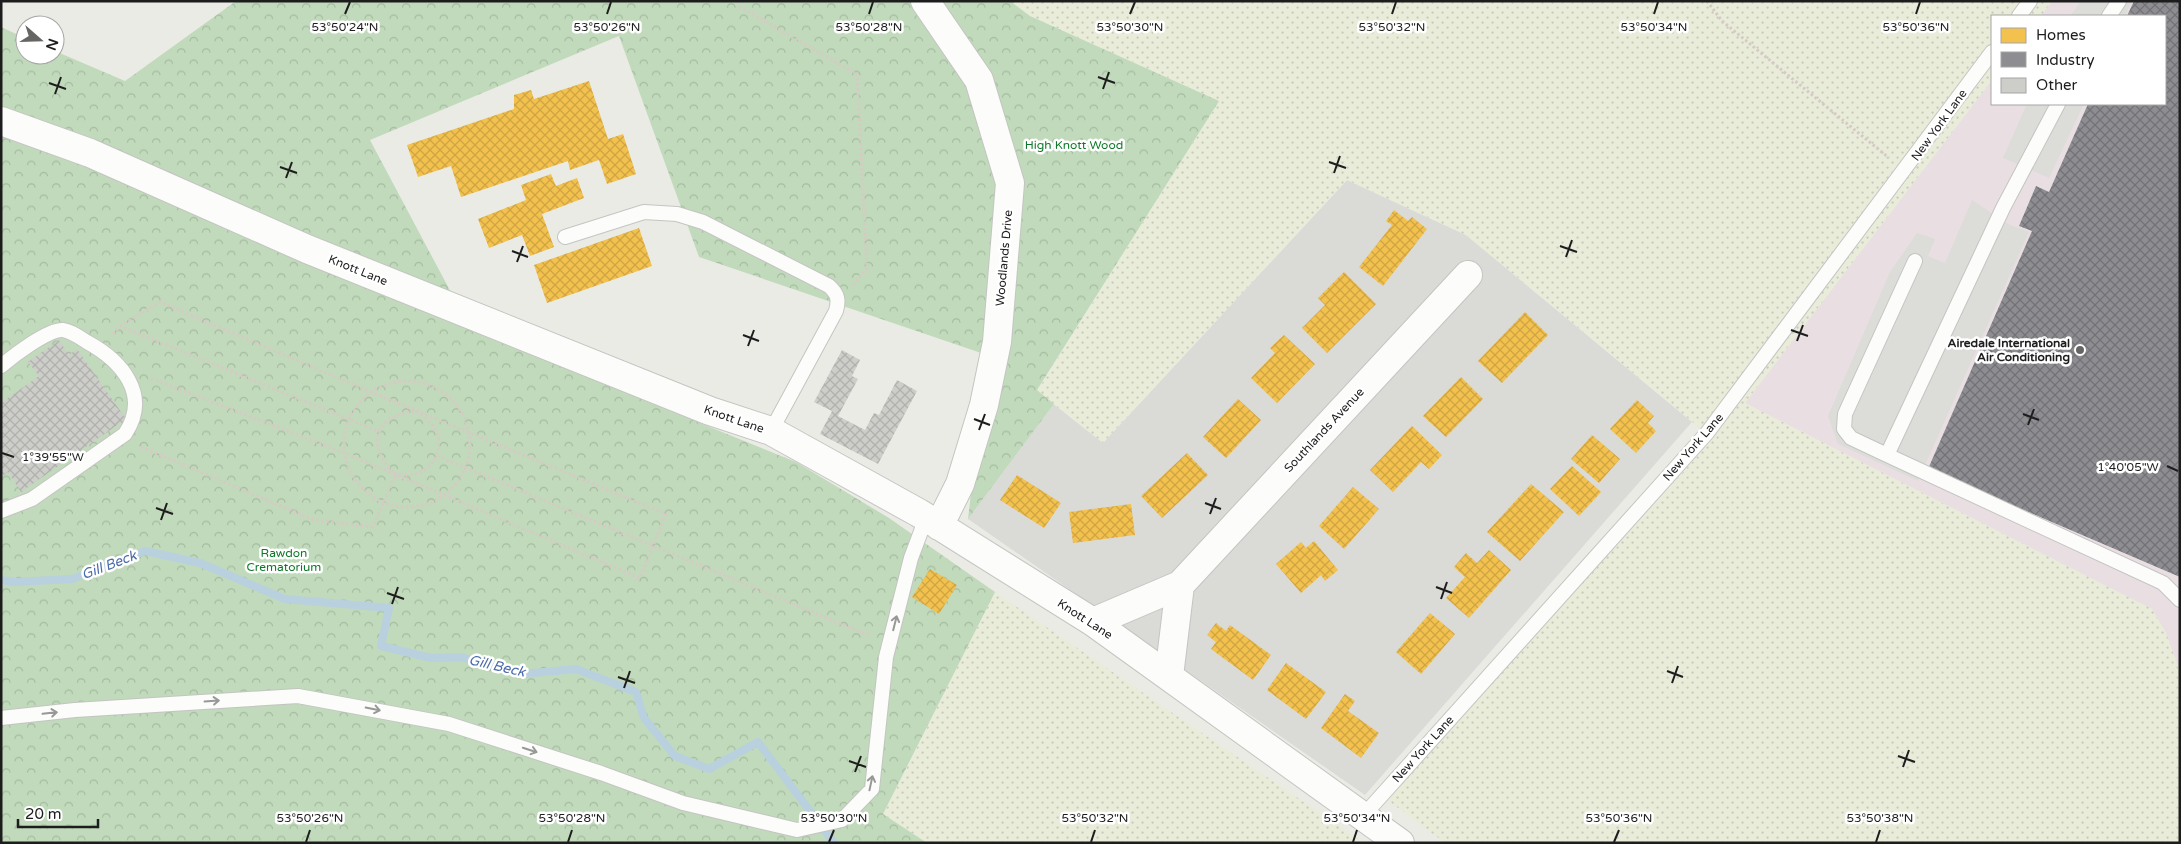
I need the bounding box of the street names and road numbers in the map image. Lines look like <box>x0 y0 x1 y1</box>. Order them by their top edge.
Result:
street label: New York Lane <box>1908 86 1970 163</box>
street label: Woodlands Drive <box>993 209 1015 307</box>
street label: Knott Lane <box>326 252 390 288</box>
street label: Southlands Avenue <box>1281 385 1367 475</box>
street label: Knott Lane <box>702 402 766 436</box>
street label: New York Lane <box>1660 410 1726 484</box>
street label: Knott Lane <box>1055 596 1115 642</box>
street label: New York Lane <box>1389 713 1457 785</box>

